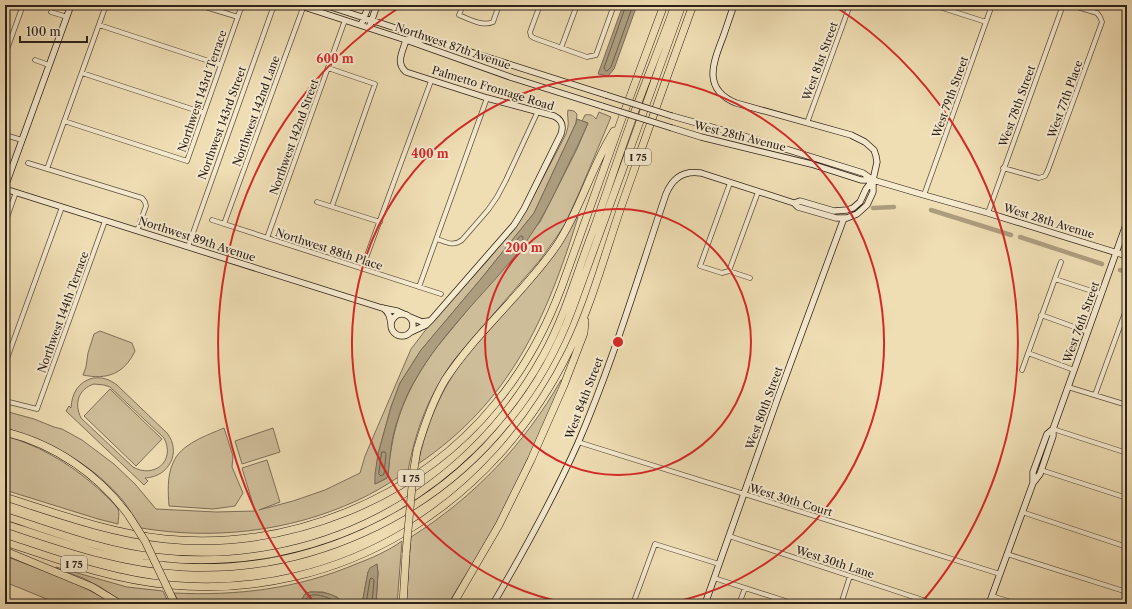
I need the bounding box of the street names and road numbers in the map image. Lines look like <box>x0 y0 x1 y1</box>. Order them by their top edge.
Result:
street label: Northwest 87th Avenue <box>393 20 513 72</box>
street label: West 81st Street <box>799 20 841 103</box>
street label: Northwest 143rd Terrace <box>174 28 230 154</box>
street label: Northwest 142nd Lane <box>229 54 283 168</box>
street label: West 79th Street <box>928 54 971 141</box>
street label: West 77th Place <box>1044 58 1086 141</box>
street label: Palmetto Frontage Road <box>430 63 556 113</box>
street label: West 78th Street <box>995 63 1038 150</box>
street label: Northwest 143rd Street <box>195 64 249 182</box>
street label: Northwest 142nd Street <box>267 77 322 197</box>
street label: West 28th Avenue <box>692 118 787 154</box>
road number: I 75 <box>625 149 651 165</box>
street label: West 28th Avenue <box>1001 200 1096 241</box>
street label: Northwest 89th Avenue <box>137 213 257 265</box>
street label: Northwest 88th Place <box>273 225 385 273</box>
street label: Northwest 144th Terrace <box>34 249 92 375</box>
street label: West 76th Street <box>1059 279 1102 365</box>
street label: West 84th Street <box>562 355 606 442</box>
street label: West 80th Street <box>742 365 786 452</box>
road number: I 75 <box>398 470 424 486</box>
street label: West 30th Court <box>747 480 834 519</box>
street label: West 30th Lane <box>793 542 876 581</box>
road number: I 75 <box>61 556 87 572</box>

